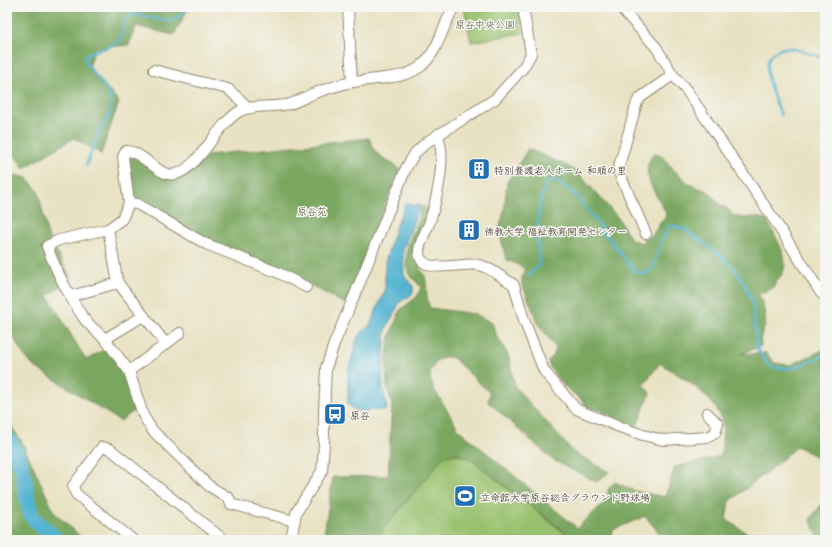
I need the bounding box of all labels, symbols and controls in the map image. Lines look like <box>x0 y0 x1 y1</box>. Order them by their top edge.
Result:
park label: 原谷中央公園 <box>455 16 515 31</box>
building icon: 特別養護老人ホーム 和順の里 <box>466 156 492 182</box>
place label: 特別養護老人ホーム 和順の里 <box>494 162 627 177</box>
park label: 原谷苑 <box>297 203 327 218</box>
building icon: 佛教大学 福祉教育開発センター <box>456 217 482 243</box>
place label: 佛教大学 福祉教育開発センター <box>484 223 627 238</box>
bus stop icon: 原谷 <box>322 401 348 427</box>
place label: 原谷 <box>350 407 370 422</box>
sports icon: 立命館大学原谷総合グラウンド野球場 <box>452 483 478 509</box>
place label: 立命館大学原谷総合グラウンド野球場 <box>480 489 650 504</box>

